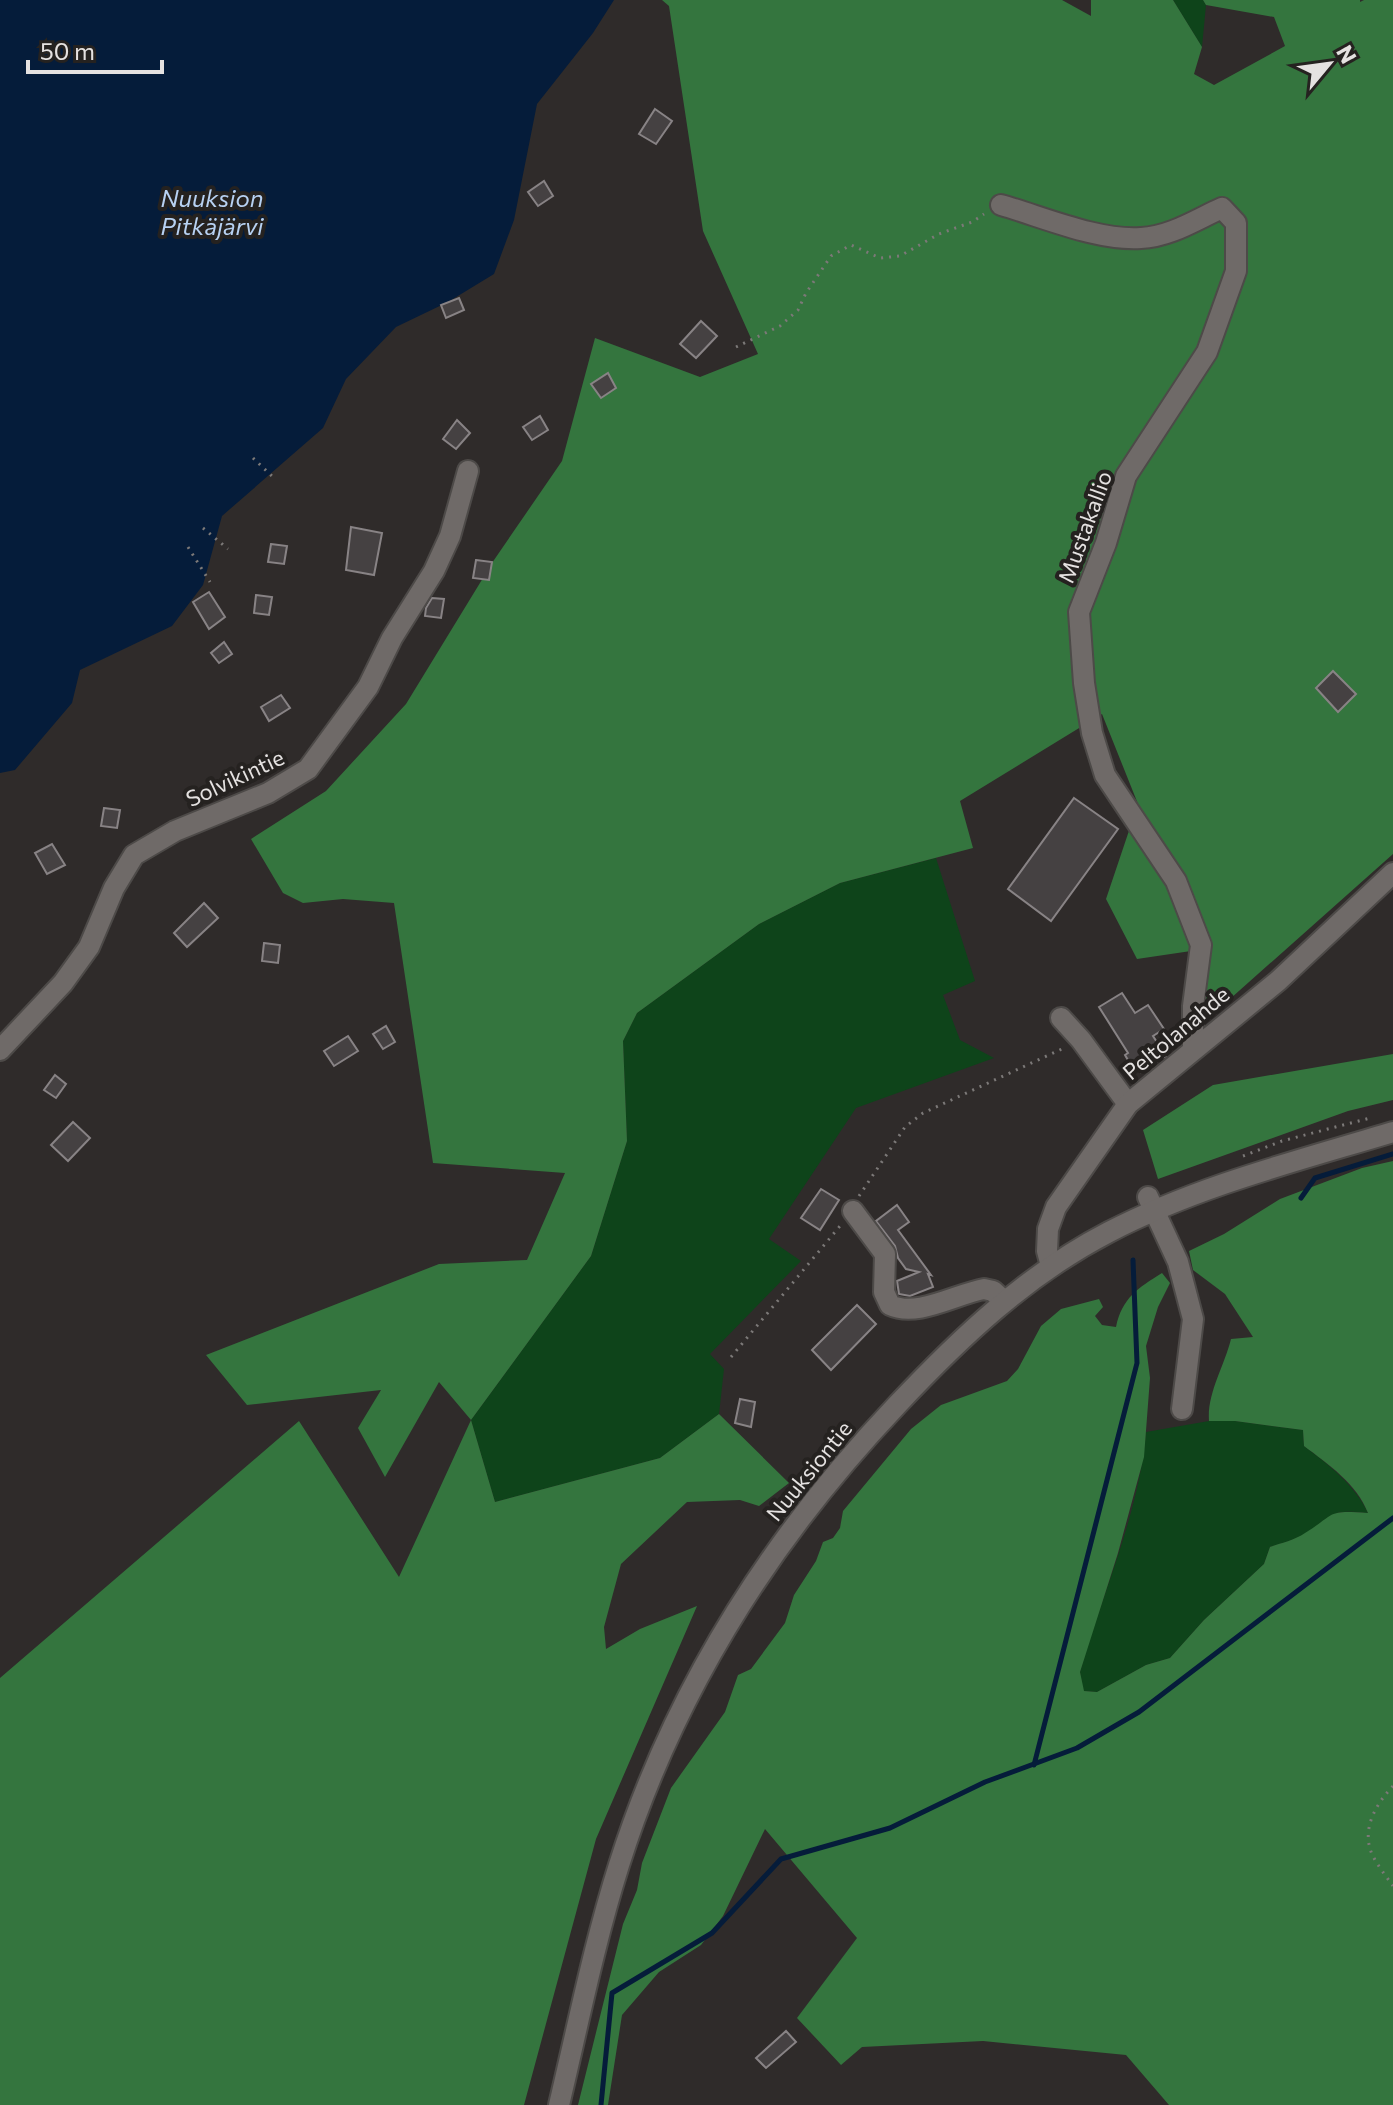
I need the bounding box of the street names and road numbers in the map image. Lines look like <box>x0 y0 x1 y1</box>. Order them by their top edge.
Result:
street label: Mustakallio <box>1052 467 1117 586</box>
street label: Solvikintie <box>181 743 288 812</box>
street label: Peltolanahde <box>1117 980 1234 1085</box>
street label: Nuuksiontie <box>760 1415 857 1526</box>

